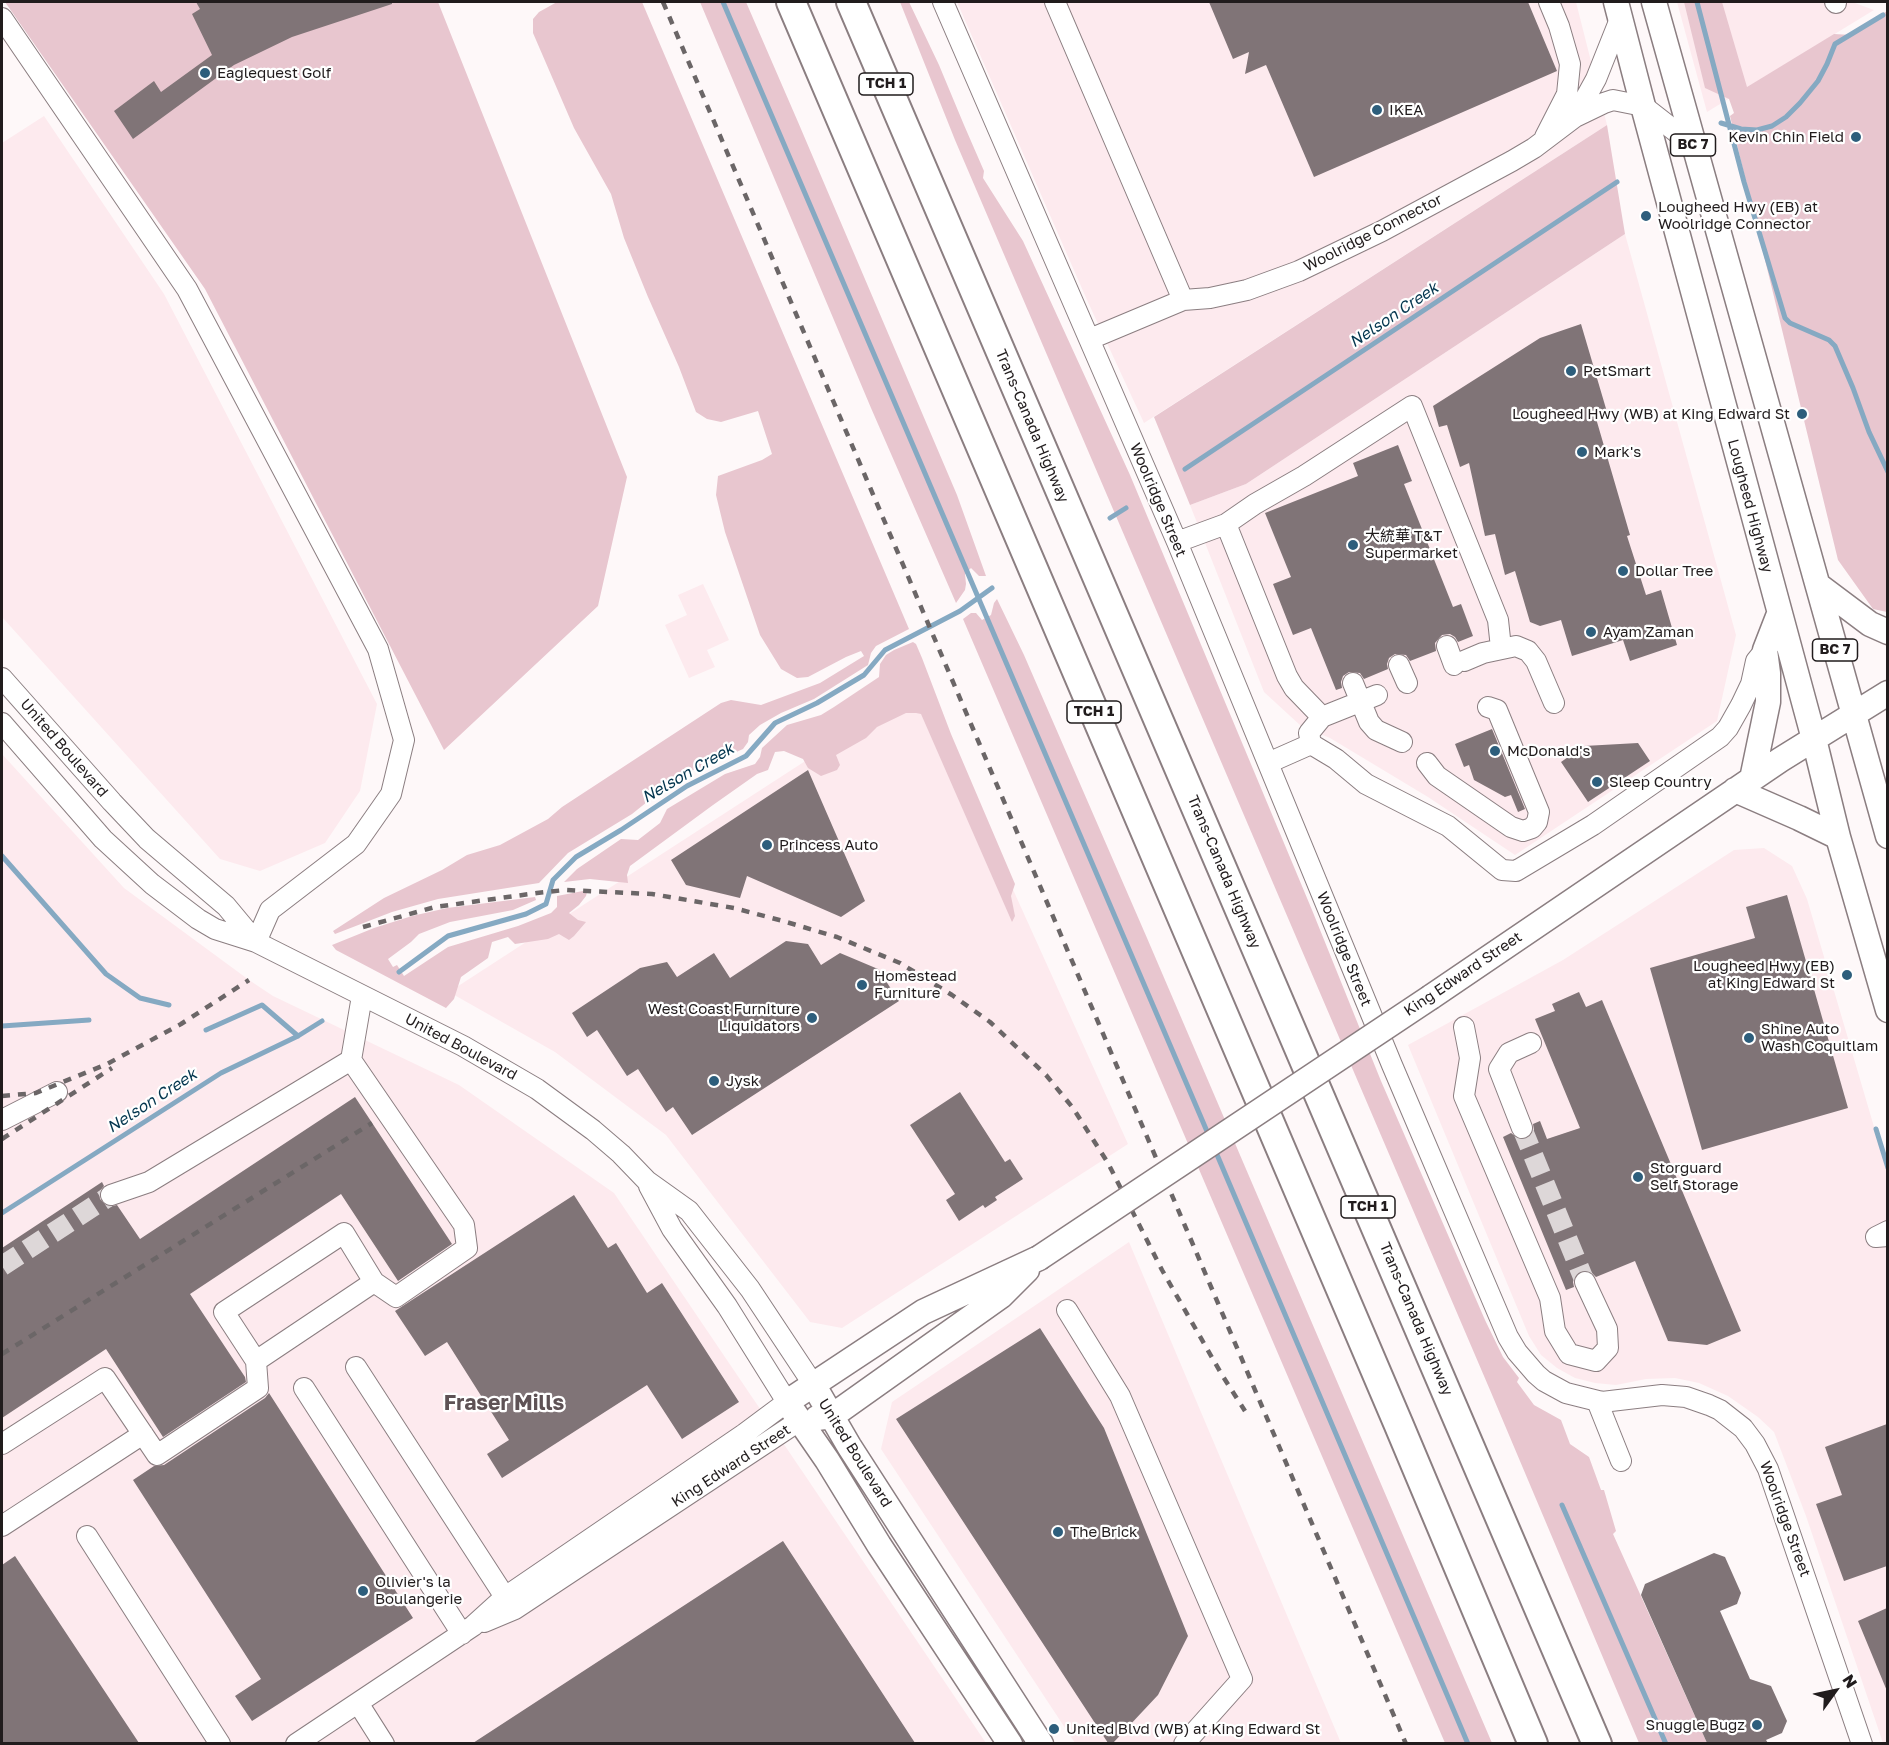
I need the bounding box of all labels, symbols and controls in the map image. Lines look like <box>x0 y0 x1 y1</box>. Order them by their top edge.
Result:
place label: Eaglequest Golf <box>217 64 331 82</box>
marker: Eaglequest Golf <box>198 66 212 80</box>
road number: TCH 1 <box>859 73 913 95</box>
place label: IKEA <box>1389 101 1423 119</box>
marker: IKEA <box>1370 103 1384 117</box>
place label: Kevin Chin Field <box>1728 128 1844 146</box>
marker: Kevin Chin Field <box>1849 130 1863 144</box>
road number: BC 7 <box>1670 134 1716 156</box>
street label: Woolridge Connector <box>1301 190 1445 276</box>
place label: Lougheed Hwy (EB) at Woolridge Connector <box>1658 198 1818 233</box>
marker: Lougheed Hwy (EB) at Woolridge Connector <box>1639 209 1653 223</box>
water label: Nelson Creek <box>1346 278 1442 352</box>
street label: Trans-Canada Highway <box>991 347 1073 505</box>
place label: PetSmart <box>1583 362 1651 380</box>
marker: PetSmart <box>1564 364 1578 378</box>
place label: Lougheed Hwy (WB) at King Edward St <box>1512 405 1790 423</box>
marker: Lougheed Hwy (WB) at King Edward St <box>1795 407 1809 421</box>
street label: Lougheed Highway <box>1724 437 1776 575</box>
street label: Woolridge Street <box>1126 440 1190 560</box>
place label: Mark's <box>1594 443 1641 461</box>
marker: Mark's <box>1575 445 1589 459</box>
place label: 大統華 T&T Supermarket <box>1365 527 1458 562</box>
marker: 大統華 T&T Supermarket <box>1346 538 1360 552</box>
place label: Dollar Tree <box>1635 562 1713 580</box>
marker: Dollar Tree <box>1616 564 1630 578</box>
place label: Ayam Zaman <box>1603 623 1694 641</box>
marker: Ayam Zaman <box>1584 625 1598 639</box>
road number: BC 7 <box>1812 639 1858 661</box>
street label: United Boulevard <box>16 695 112 801</box>
road number: TCH 1 <box>1067 701 1121 723</box>
water label: Nelson Creek <box>639 739 737 807</box>
place label: McDonald's <box>1507 742 1590 760</box>
marker: McDonald's <box>1488 744 1502 758</box>
place label: Sleep Country <box>1609 773 1712 791</box>
marker: Sleep Country <box>1590 775 1604 789</box>
street label: Trans-Canada Highway <box>1183 793 1265 951</box>
place label: Princess Auto <box>779 836 878 854</box>
marker: Princess Auto <box>760 838 774 852</box>
street label: Woolridge Street <box>1313 889 1375 1009</box>
street label: King Edward Street <box>1401 928 1525 1020</box>
place label: Lougheed Hwy (EB) at King Edward St <box>1693 957 1835 992</box>
place label: Homestead Furniture <box>874 967 957 1002</box>
marker: Lougheed Hwy (EB) at King Edward St <box>1840 968 1854 982</box>
marker: Homestead Furniture <box>855 978 869 992</box>
place label: West Coast Furniture Liquidators <box>648 1000 800 1035</box>
street label: United Boulevard <box>402 1010 520 1084</box>
marker: West Coast Furniture Liquidators <box>805 1011 819 1025</box>
place label: Shine Auto Wash Coquitlam <box>1761 1020 1878 1055</box>
marker: Shine Auto Wash Coquitlam <box>1742 1031 1756 1045</box>
water label: Nelson Creek <box>104 1065 200 1137</box>
place label: Jysk <box>726 1072 759 1090</box>
marker: Jysk <box>707 1074 721 1088</box>
place label: Storguard Self Storage <box>1650 1159 1738 1194</box>
marker: Storguard Self Storage <box>1631 1170 1645 1184</box>
road number: TCH 1 <box>1341 1196 1395 1218</box>
street label: Trans-Canada Highway <box>1375 1240 1457 1398</box>
district label: Fraser Mills <box>444 1390 564 1416</box>
street label: United Boulevard <box>814 1395 896 1511</box>
street label: King Edward Street <box>668 1421 794 1511</box>
street label: Woolridge Street <box>1756 1459 1814 1579</box>
place label: The Brick <box>1070 1523 1138 1541</box>
marker: The Brick <box>1051 1525 1065 1539</box>
place label: Olivier's la Boulangerie <box>375 1573 462 1608</box>
marker: Olivier's la Boulangerie <box>356 1584 370 1598</box>
north arrow <box>1805 1661 1865 1721</box>
text: N <box>1838 1671 1862 1692</box>
place label: Snuggle Bugz <box>1646 1716 1745 1734</box>
marker: Snuggle Bugz <box>1750 1718 1764 1732</box>
place label: United Blvd (WB) at King Edward St <box>1066 1720 1320 1738</box>
marker: United Blvd (WB) at King Edward St <box>1047 1722 1061 1736</box>

